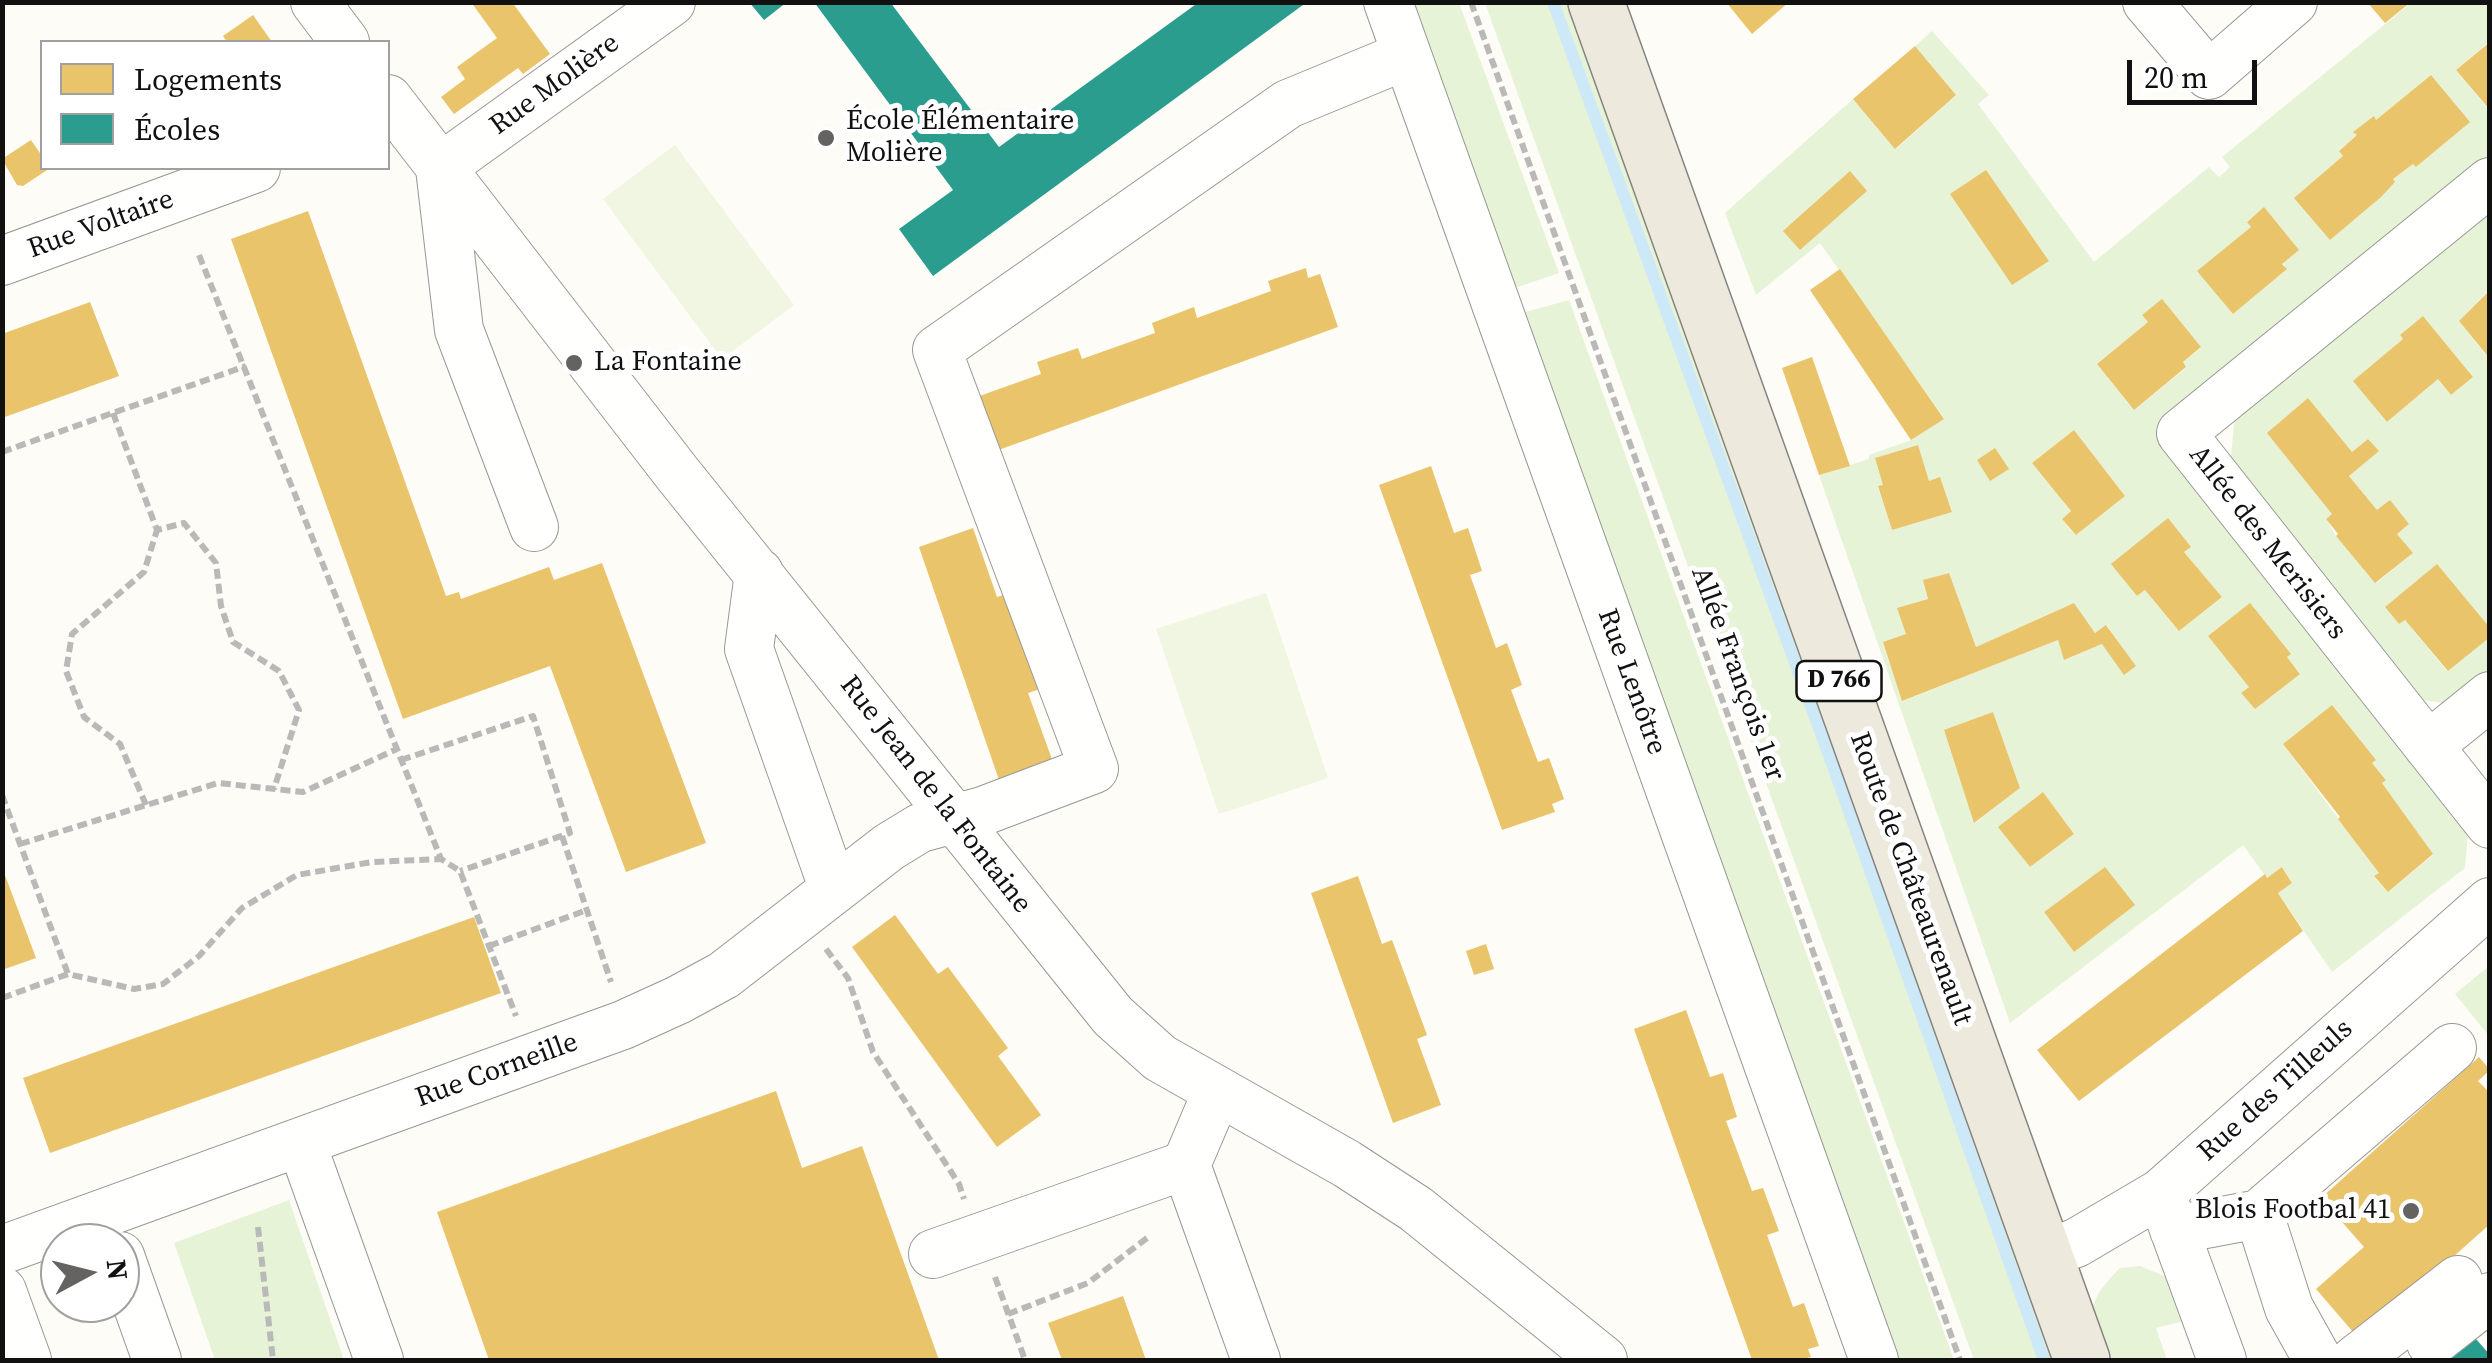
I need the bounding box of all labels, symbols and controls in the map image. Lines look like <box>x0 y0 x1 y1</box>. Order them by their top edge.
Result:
street label: Rue Molière <box>484 27 626 143</box>
legend <box>40 40 390 170</box>
scale bar <box>2132 40 2262 102</box>
text: 20 m <box>2144 57 2208 98</box>
text: Logements <box>134 59 282 100</box>
place label: École Élémentaire Molière <box>846 105 1074 171</box>
text: Écoles <box>134 109 220 150</box>
marker: École Élémentaire Molière <box>815 127 837 149</box>
street label: Rue Voltaire <box>24 183 178 267</box>
place label: La Fontaine <box>594 346 742 380</box>
marker: La Fontaine <box>563 352 585 374</box>
street label: Allée des Merisiers <box>2181 439 2353 647</box>
street label: Allée François 1er <box>1683 563 1791 785</box>
street label: Rue Lenôtre <box>1589 604 1673 760</box>
road number: D 766 <box>1796 661 1882 701</box>
street label: Rue Jean de la Fontaine <box>832 670 1038 920</box>
street label: Route de Châteaurenault <box>1841 728 1979 1030</box>
street label: Rue des Tilleuls <box>2192 1013 2360 1169</box>
street label: Rue Corneille <box>411 1026 583 1116</box>
place label: Blois Footbal 41 <box>2195 1194 2391 1228</box>
marker: Blois Footbal 41 <box>2400 1200 2422 1222</box>
north arrow <box>40 1223 140 1323</box>
text: N <box>98 1257 138 1282</box>

